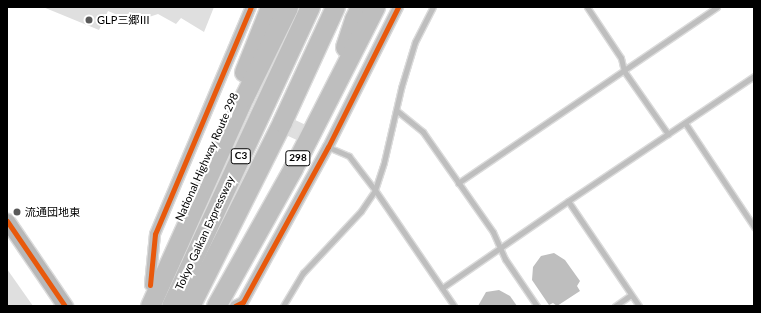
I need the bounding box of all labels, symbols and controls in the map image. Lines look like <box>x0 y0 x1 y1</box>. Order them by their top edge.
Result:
place label: GLP三郷Ⅲ <box>97 13 150 27</box>
marker: GLP三郷Ⅲ <box>84 15 94 25</box>
street label: National Highway Route 298 <box>173 91 241 223</box>
road number: C3 <box>230 148 252 164</box>
road number: 298 <box>285 150 311 166</box>
street label: Tokyo Gaikan Expressway <box>173 174 237 292</box>
place label: 流通団地東 <box>25 205 80 219</box>
marker: 流通団地東 <box>12 207 22 217</box>

